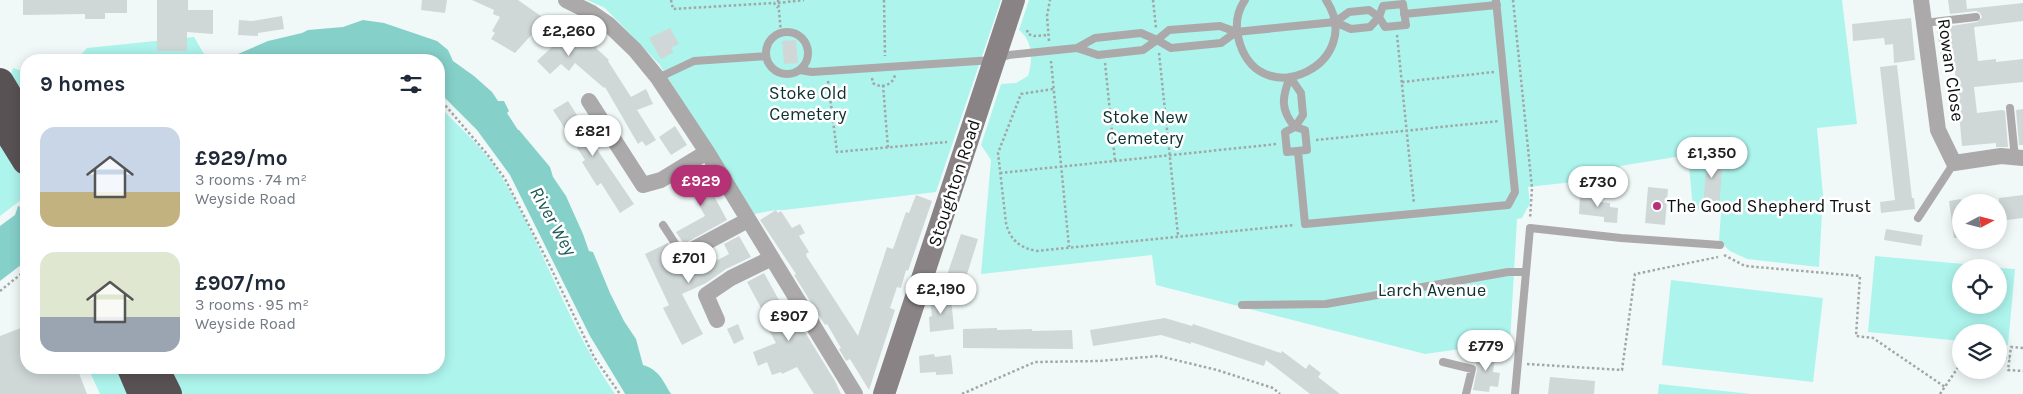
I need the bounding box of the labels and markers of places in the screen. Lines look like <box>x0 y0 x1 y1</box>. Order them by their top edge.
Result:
pin: £2,260 <box>528 15 610 57</box>
pin: £821 <box>563 114 623 157</box>
pin: £1,350 <box>1671 136 1753 179</box>
pin: £929 <box>671 164 731 207</box>
pin: £730 <box>1568 166 1628 208</box>
place label: The Good Shepherd Trust <box>1667 195 1871 217</box>
marker: The Good Shepherd Trust <box>1651 200 1663 212</box>
pin: £701 <box>659 242 719 284</box>
pin: £2,190 <box>900 272 982 315</box>
pin: £907 <box>759 300 819 342</box>
pin: £779 <box>1456 330 1516 372</box>

